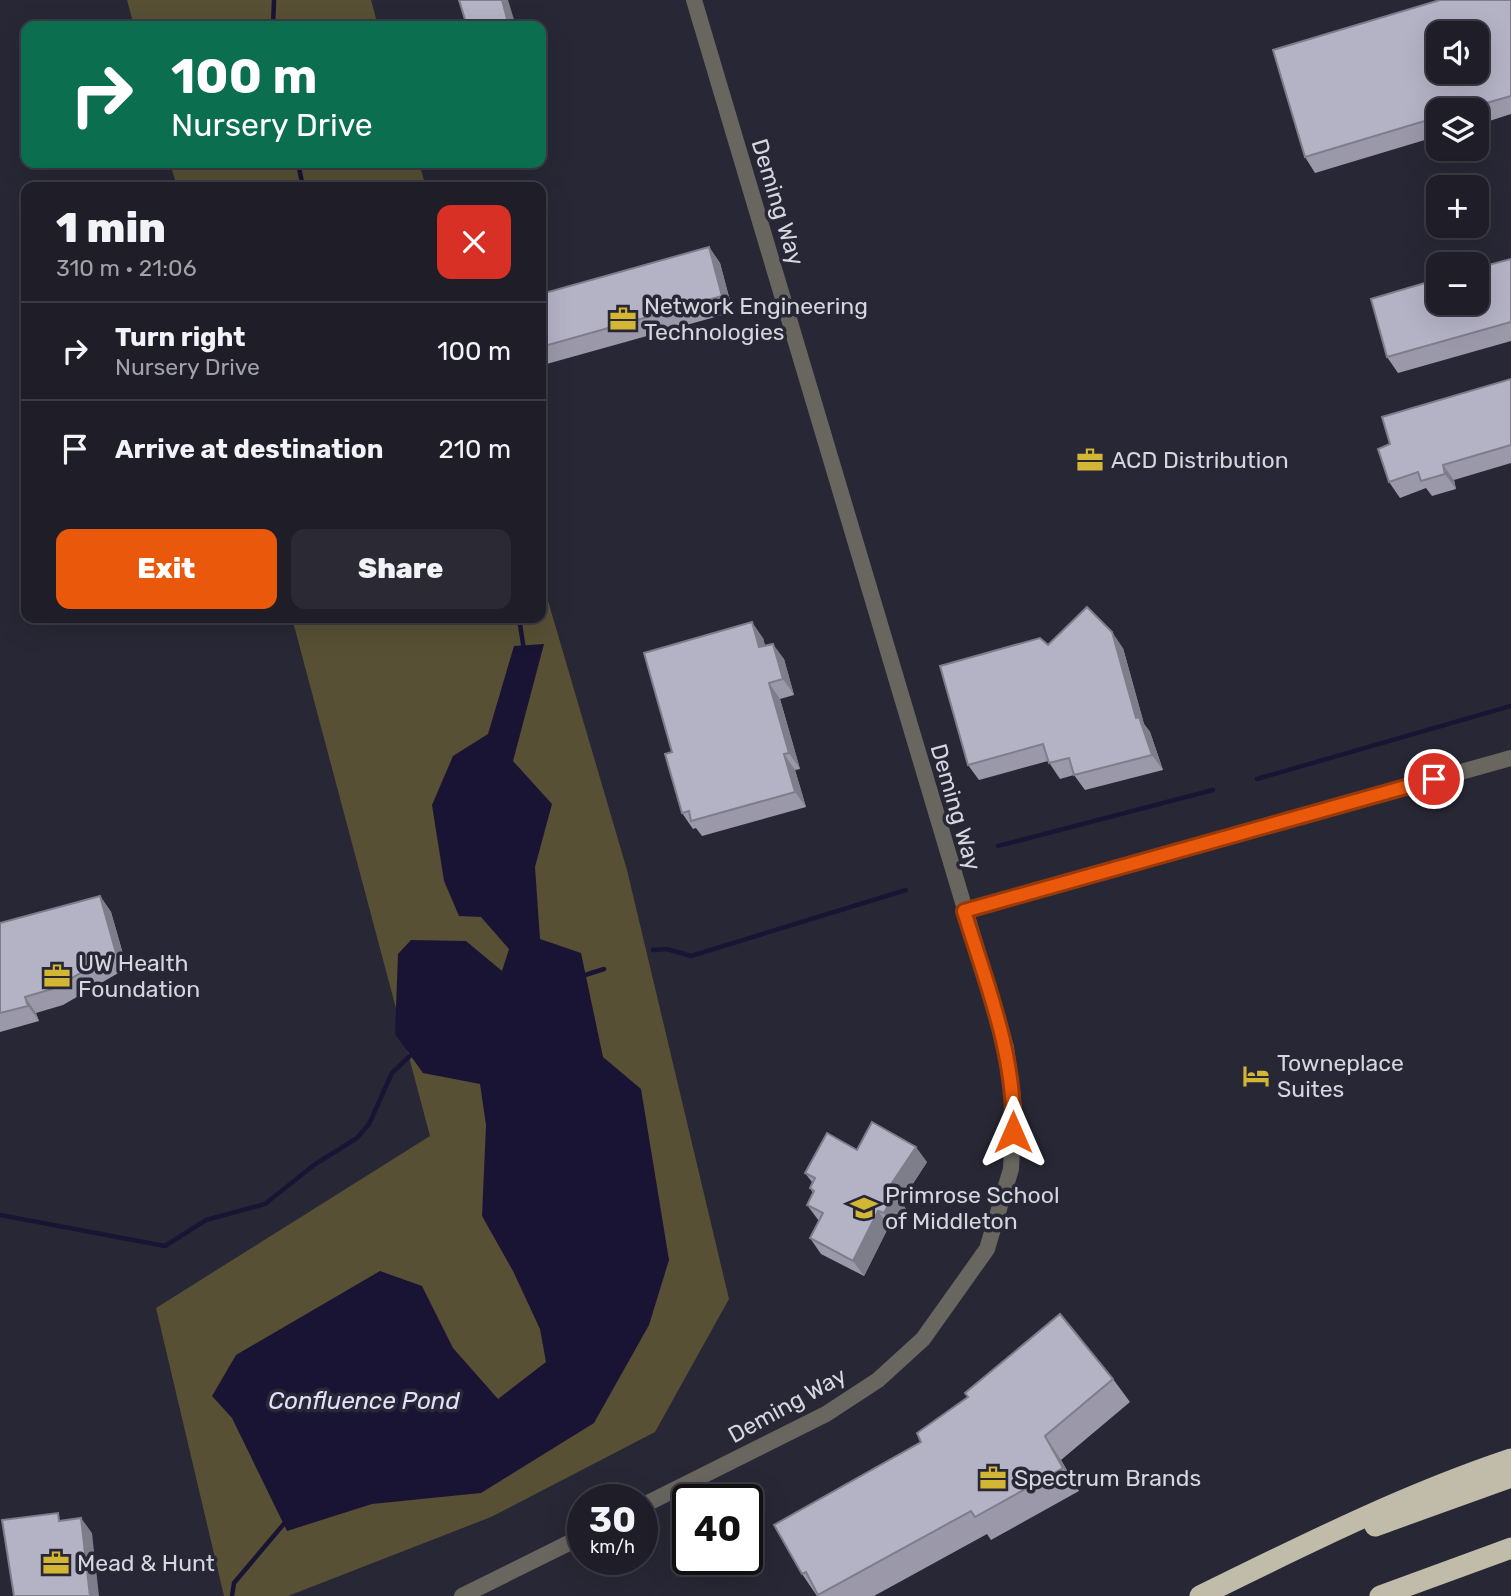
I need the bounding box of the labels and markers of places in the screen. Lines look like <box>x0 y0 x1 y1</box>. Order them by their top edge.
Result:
place label: Network Engineering Technologies <box>644 292 868 346</box>
office icon: Network Engineering Technologies <box>608 304 638 334</box>
office icon: ACD Distribution <box>1075 445 1105 475</box>
place label: ACD Distribution <box>1111 446 1289 474</box>
pin <box>1404 749 1464 809</box>
place label: UW Health Foundation <box>78 949 200 1003</box>
office icon: UW Health Foundation <box>42 961 72 991</box>
place label: Towneplace Suites <box>1277 1049 1404 1103</box>
hotel icon: Towneplace Suites <box>1241 1061 1271 1091</box>
place label: Primrose School of Middleton <box>885 1181 1059 1235</box>
school or university icon: Primrose School of Middleton <box>849 1193 879 1223</box>
office icon: Spectrum Brands <box>978 1463 1008 1493</box>
place label: Spectrum Brands <box>1014 1464 1201 1492</box>
office icon: Mead & Hunt <box>41 1548 71 1578</box>
place label: Mead & Hunt <box>77 1549 215 1577</box>

